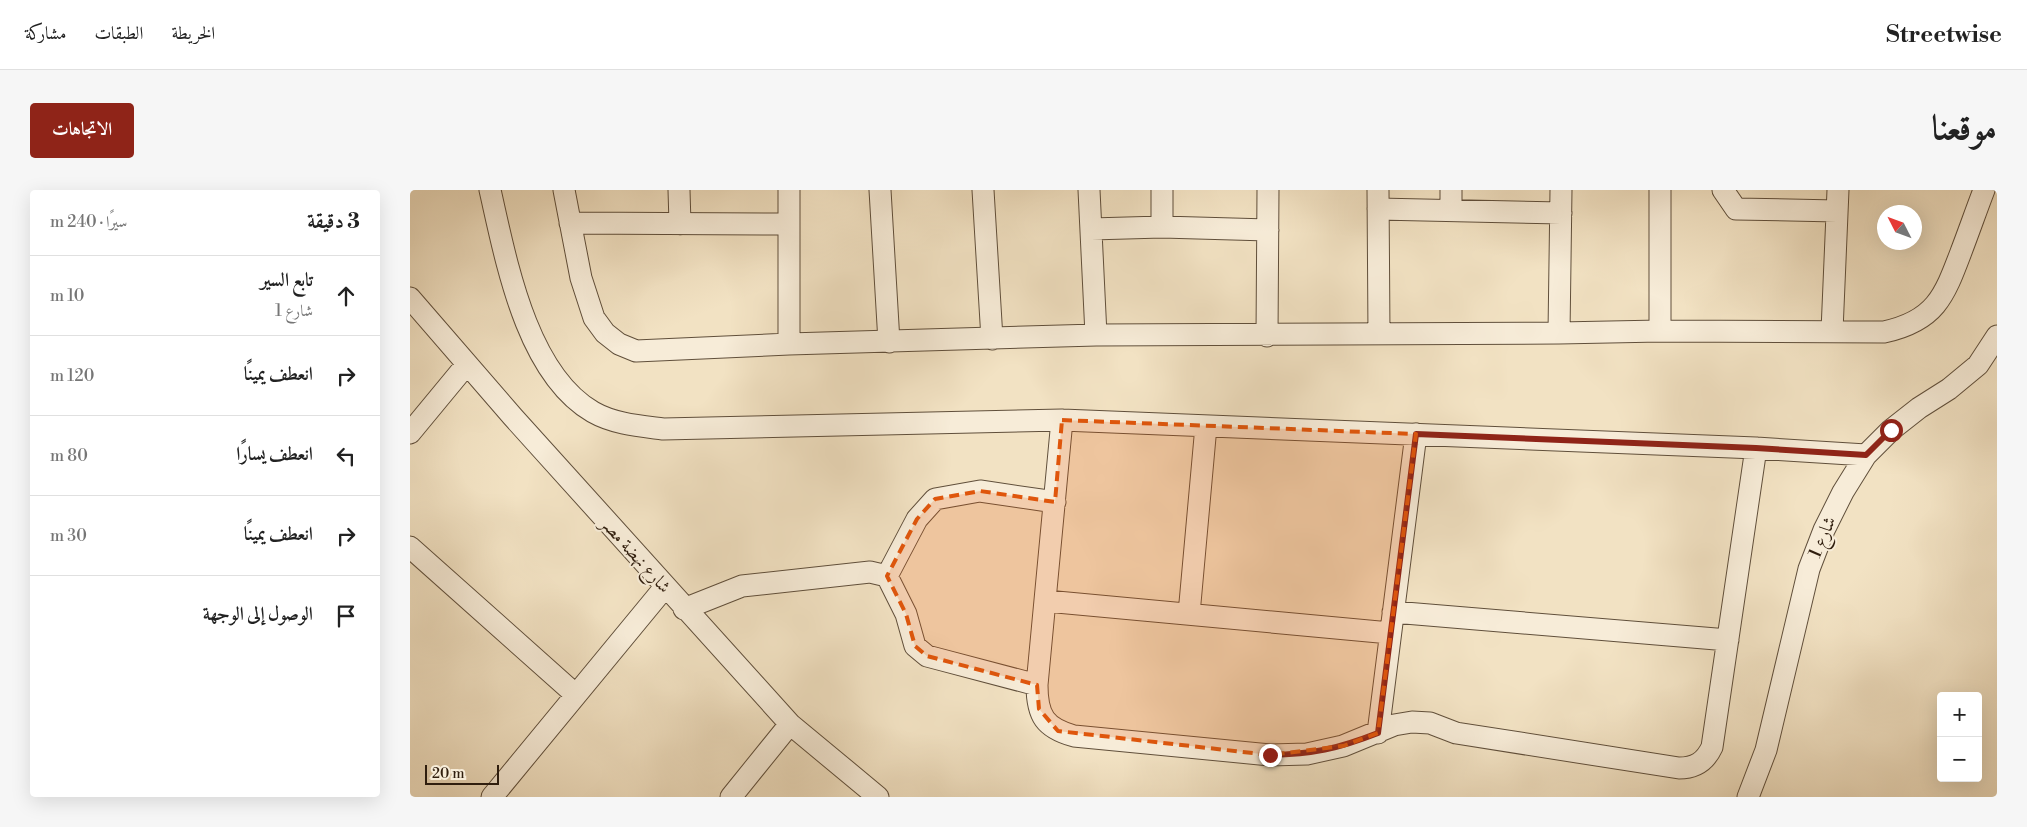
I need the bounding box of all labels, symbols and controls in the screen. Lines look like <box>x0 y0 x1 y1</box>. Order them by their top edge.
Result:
text: Streetwise <box>1886 20 2002 50</box>
text: مشاركة <box>25 22 66 45</box>
text: الطبقات <box>94 22 143 45</box>
text: الخريطة <box>171 22 215 45</box>
button: الاتجاهات <box>30 103 134 158</box>
text: موقعنا <box>1932 107 1997 150</box>
north arrow <box>1877 205 1922 250</box>
text: 3 دقيقة <box>307 209 360 235</box>
text: سيرًا · 240 m <box>50 212 127 232</box>
text: تابع السير <box>260 268 313 292</box>
icon: ahead <box>332 282 360 310</box>
text: 10 m <box>50 286 84 306</box>
text: شارع 1 <box>275 301 313 321</box>
text: انعطف يمينًا <box>244 362 313 386</box>
icon: right <box>332 362 360 390</box>
text: 120 m <box>50 366 94 386</box>
route start <box>1880 419 1903 442</box>
text: انعطف يسارًا <box>236 442 313 466</box>
icon: left <box>332 442 360 470</box>
text: 80 m <box>50 446 88 466</box>
street label: شارع نهضة مصر <box>592 511 676 600</box>
street label: شارع 1 <box>1804 513 1844 563</box>
text: انعطف يمينًا <box>244 522 313 546</box>
icon: right <box>332 522 360 550</box>
text: 30 m <box>50 526 87 546</box>
text: الوصول إلى الوجهة <box>203 602 313 626</box>
icon: arrive <box>332 602 360 630</box>
map controls <box>1937 692 1982 782</box>
button: + <box>1937 692 1982 737</box>
button: − <box>1937 737 1982 782</box>
route end <box>1259 744 1282 767</box>
scale bar <box>425 762 499 785</box>
text: 20 m <box>432 765 464 783</box>

